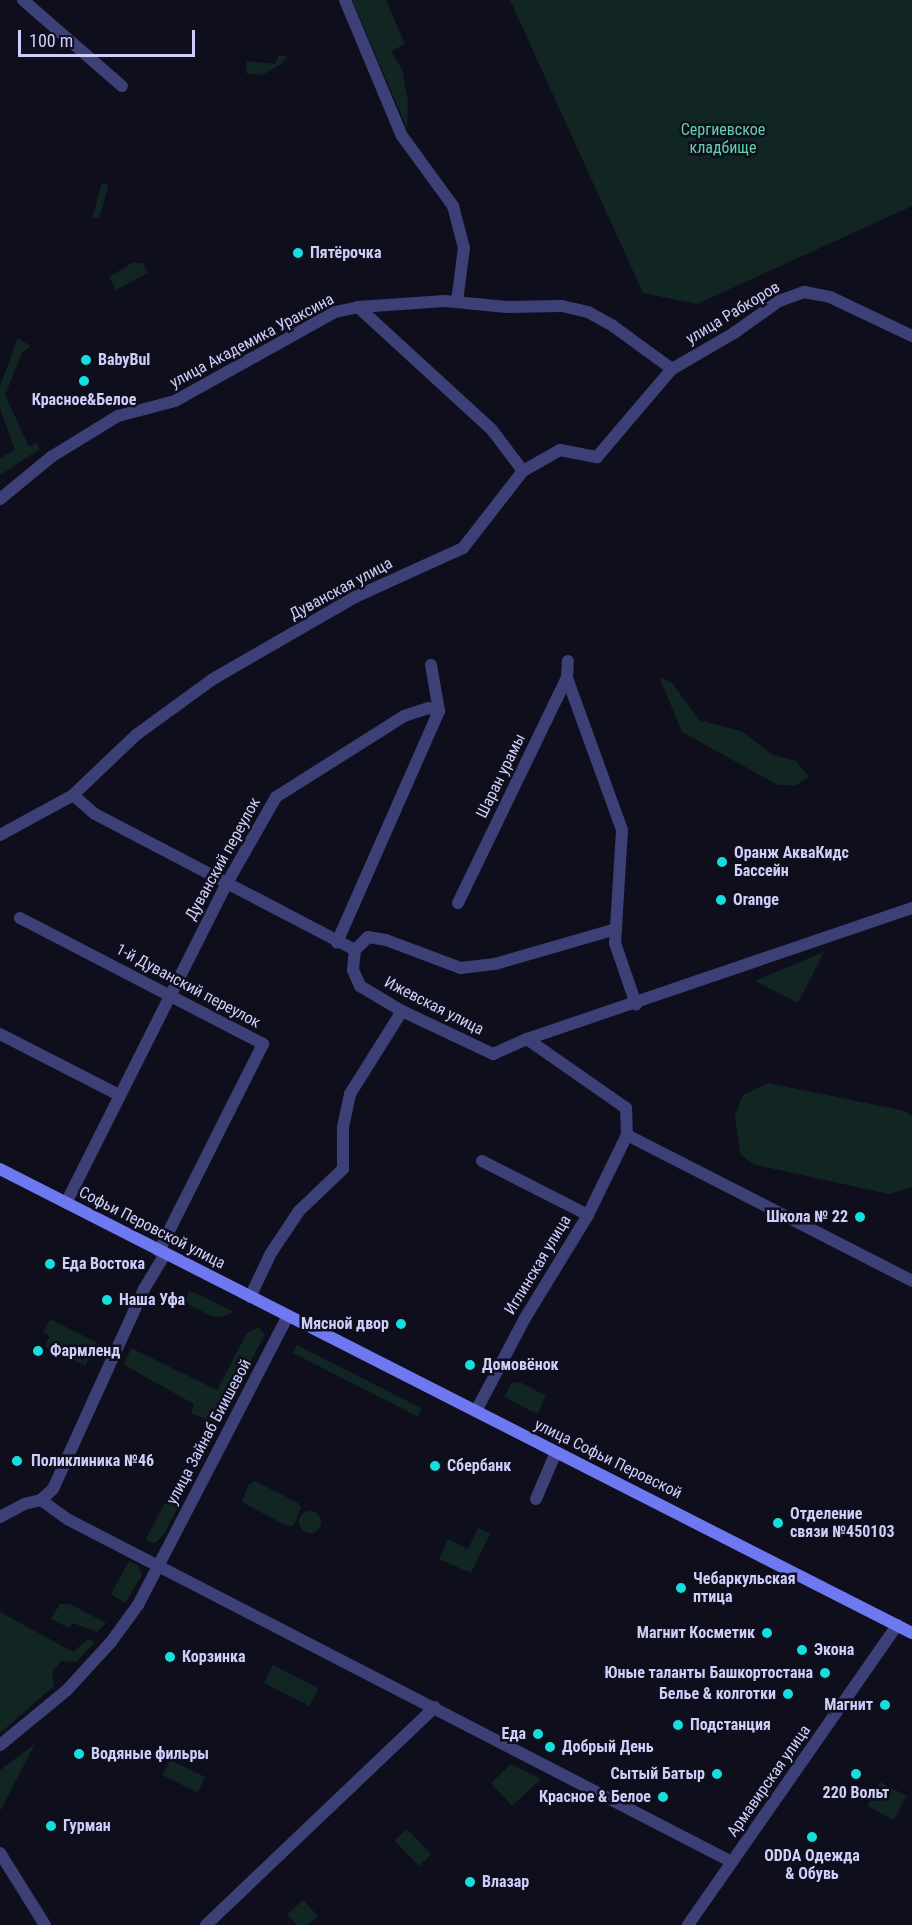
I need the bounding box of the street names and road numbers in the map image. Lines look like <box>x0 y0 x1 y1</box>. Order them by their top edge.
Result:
street label: улица Рабкоров <box>683 277 783 349</box>
street label: улица Академика Ураксина <box>167 290 337 392</box>
street label: Дуванская улица <box>286 554 396 624</box>
street label: Шаран урамы <box>472 731 530 821</box>
street label: Дуванский переулок <box>181 794 265 924</box>
street label: 1-й Дуванский переулок <box>112 940 264 1032</box>
street label: Ижевская улица <box>381 973 487 1039</box>
street label: Софьи Перовской улица <box>76 1183 228 1273</box>
street label: Иглинская улица <box>501 1212 575 1318</box>
street label: улица Зайнаб Биишевой <box>163 1356 255 1508</box>
street label: улица Софьи Перовской <box>531 1415 685 1503</box>
street label: Армавирская улица <box>723 1721 815 1841</box>

